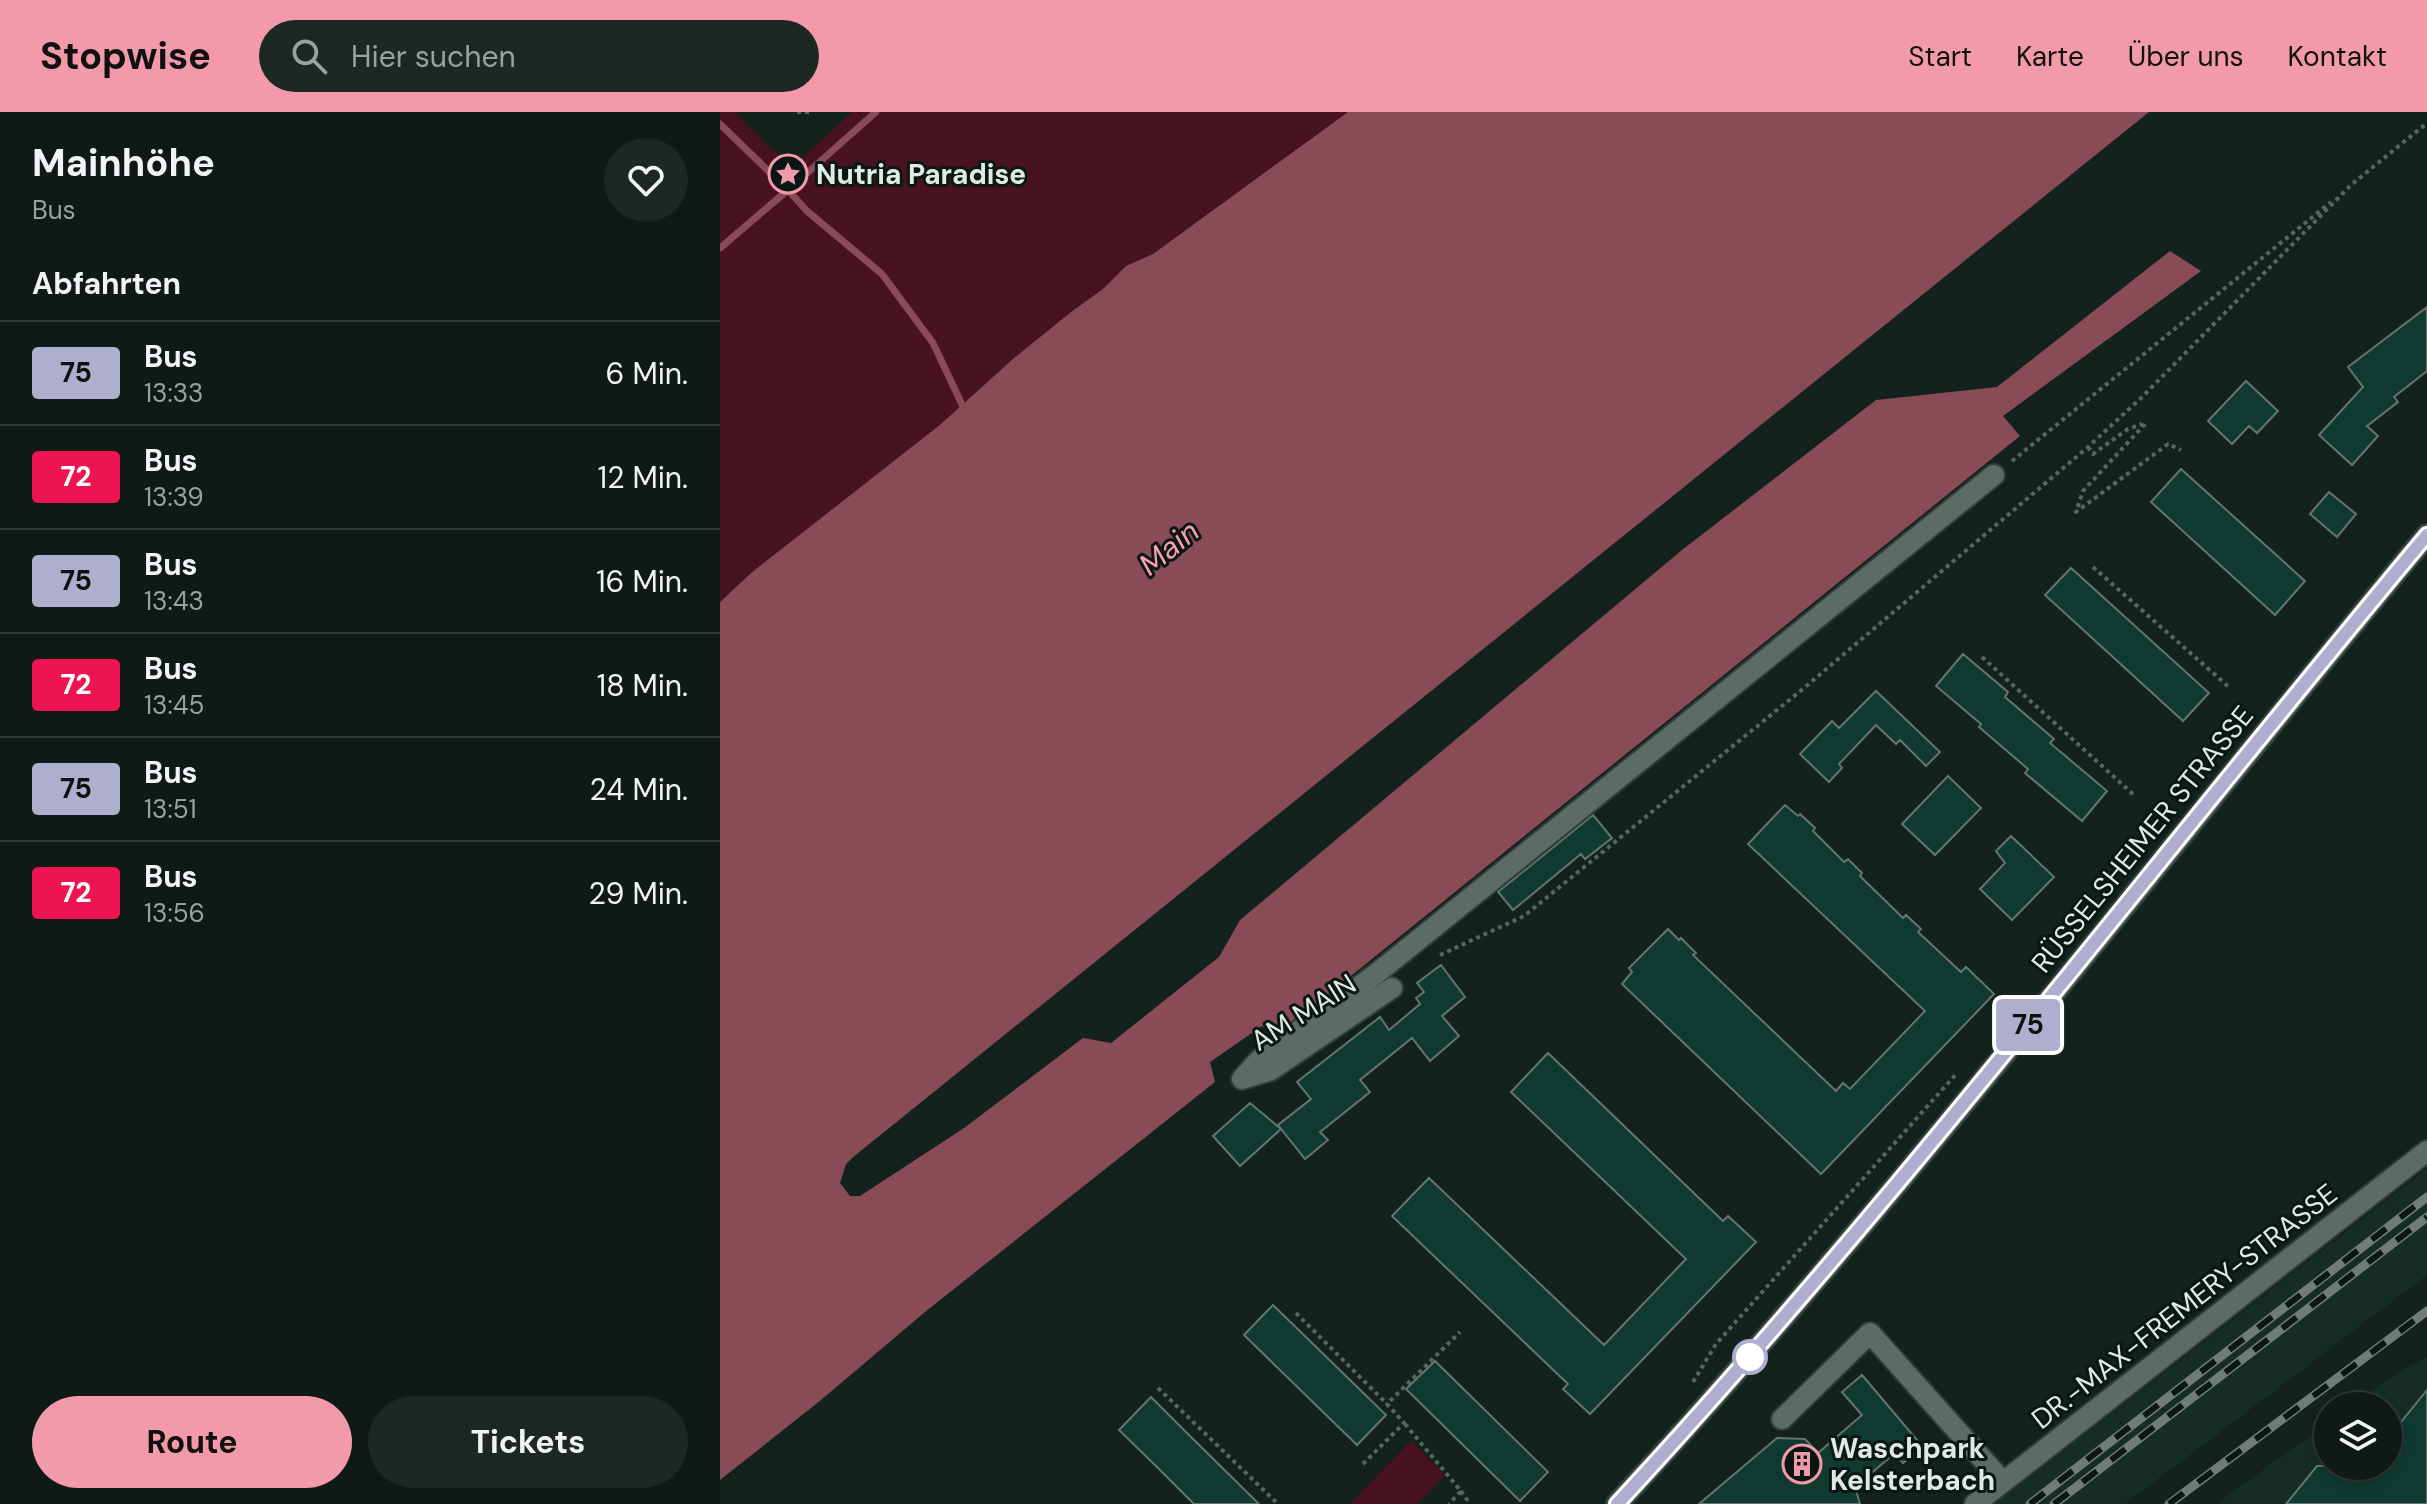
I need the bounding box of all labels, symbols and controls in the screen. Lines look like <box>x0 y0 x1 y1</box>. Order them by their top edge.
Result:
search box <box>259 20 819 92</box>
text: Stopwise <box>40 31 211 81</box>
icon: search <box>287 34 331 78</box>
text: Hier suchen <box>351 37 516 76</box>
text: Start <box>1908 38 1972 75</box>
text: Karte <box>2016 38 2084 75</box>
text: Über uns <box>2128 38 2244 75</box>
text: Kontakt <box>2288 38 2387 75</box>
text: Mainhöhe <box>32 138 215 188</box>
button: heart <box>604 138 688 222</box>
place icon: Nutria Paradise <box>767 153 809 195</box>
place label: Nutria Paradise <box>816 156 1026 193</box>
text: Bus <box>32 193 76 227</box>
text: Abfahrten <box>32 264 181 303</box>
text: Bus <box>144 337 198 376</box>
text: 75 <box>60 354 92 391</box>
text: 6 Min. <box>606 354 688 393</box>
text: 13:33 <box>144 376 203 410</box>
text: Bus <box>144 441 198 480</box>
text: 72 <box>61 458 91 495</box>
text: 12 Min. <box>598 458 688 497</box>
text: 13:39 <box>144 480 204 514</box>
water label: Main <box>1131 512 1207 584</box>
text: Bus <box>144 545 198 584</box>
text: 75 <box>60 562 92 599</box>
text: 16 Min. <box>596 562 688 601</box>
text: 13:43 <box>144 584 204 618</box>
text: Bus <box>144 649 198 688</box>
text: 72 <box>61 666 91 703</box>
text: 18 Min. <box>597 666 688 705</box>
text: 13:45 <box>144 688 204 722</box>
street label: RÜSSELSHEIMER STRASSE <box>2023 698 2262 980</box>
text: Bus <box>144 753 198 792</box>
text: 75 <box>60 770 92 807</box>
text: 24 Min. <box>589 770 688 809</box>
text: 13:51 <box>144 792 197 826</box>
text: Bus <box>144 857 198 896</box>
text: 72 <box>61 874 91 911</box>
text: 29 Min. <box>589 874 688 913</box>
text: 13:56 <box>144 896 205 930</box>
street label: AM MAIN <box>1244 966 1363 1059</box>
line badge: 75 <box>1992 999 2064 1051</box>
text: 75 <box>2012 1006 2044 1043</box>
street label: DR.-MAX-FREMERY-STRASSE <box>2024 1175 2345 1437</box>
unlabelled marker <box>1733 1340 1767 1374</box>
map controls <box>2314 1392 2402 1480</box>
button: layers <box>2314 1392 2402 1480</box>
button: Route <box>32 1396 352 1488</box>
button: Tickets <box>368 1396 688 1488</box>
place label: Waschpark Kelsterbach <box>1830 1430 1995 1499</box>
building icon: Waschpark Kelsterbach <box>1781 1443 1823 1485</box>

